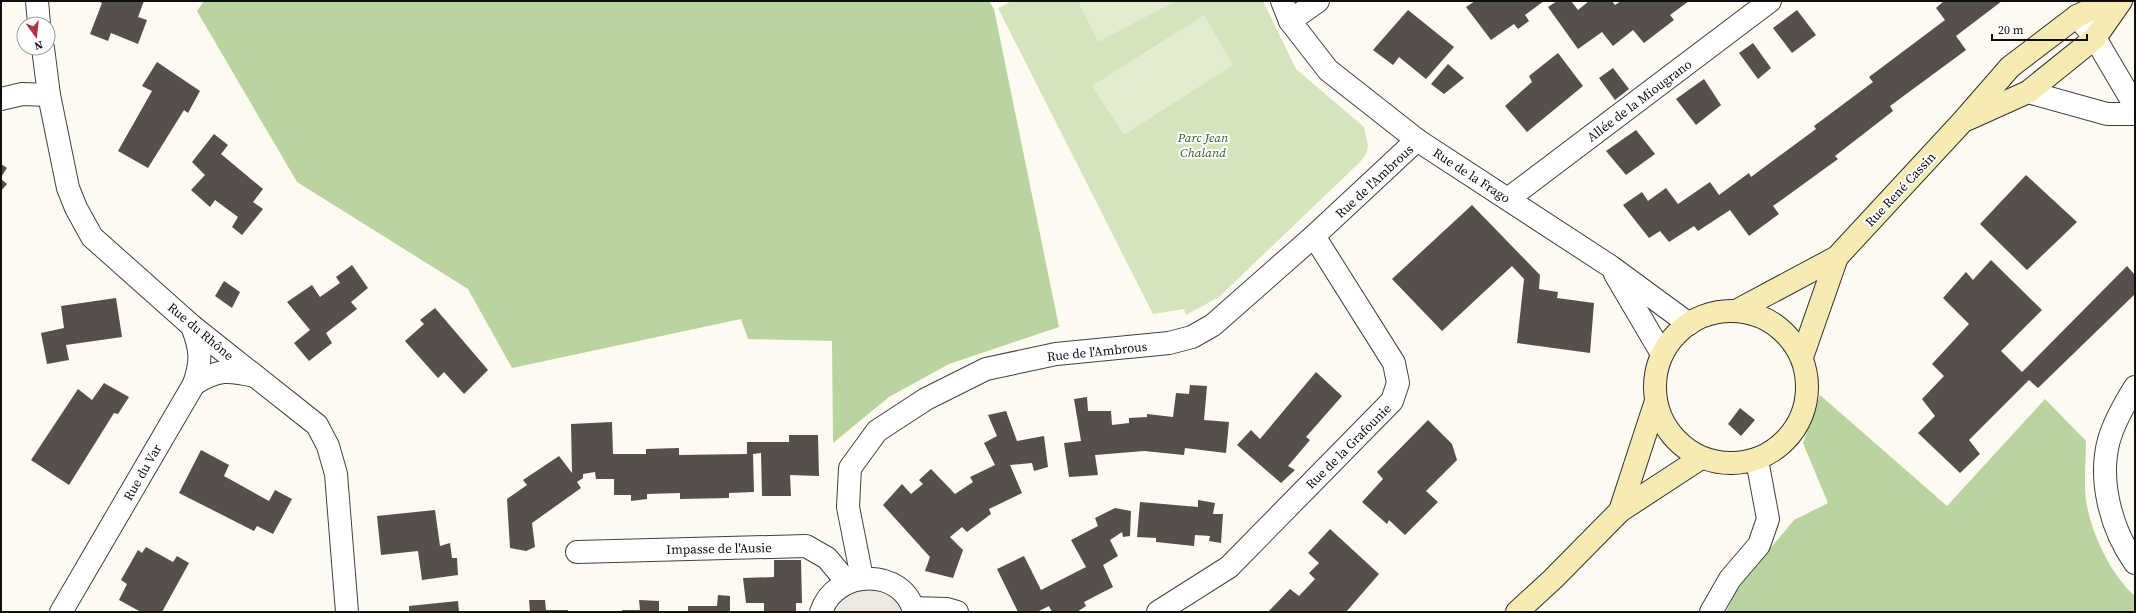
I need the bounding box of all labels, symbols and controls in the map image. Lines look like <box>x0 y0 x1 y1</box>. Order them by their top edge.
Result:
north arrow <box>16 16 56 56</box>
scale bar <box>1992 16 2087 42</box>
text: 20 m <box>1998 22 2024 38</box>
text: N <box>33 37 44 53</box>
street label: Allée de la Miougrano <box>1584 55 1695 145</box>
park label: Parc Jean Chaland <box>1177 129 1229 161</box>
street label: Rue de l'Ambrous <box>1332 141 1417 222</box>
street label: Rue de la Frago <box>1430 144 1514 207</box>
street label: Rue René Cassin <box>1861 148 1939 230</box>
street label: Rue du Rhône <box>164 299 238 364</box>
street label: Rue de l'Ambrous <box>1046 338 1148 365</box>
street label: Rue de la Grafounie <box>1302 400 1395 493</box>
street label: Rue du Var <box>119 440 166 504</box>
street label: Impasse de l'Ausie <box>666 539 772 558</box>

